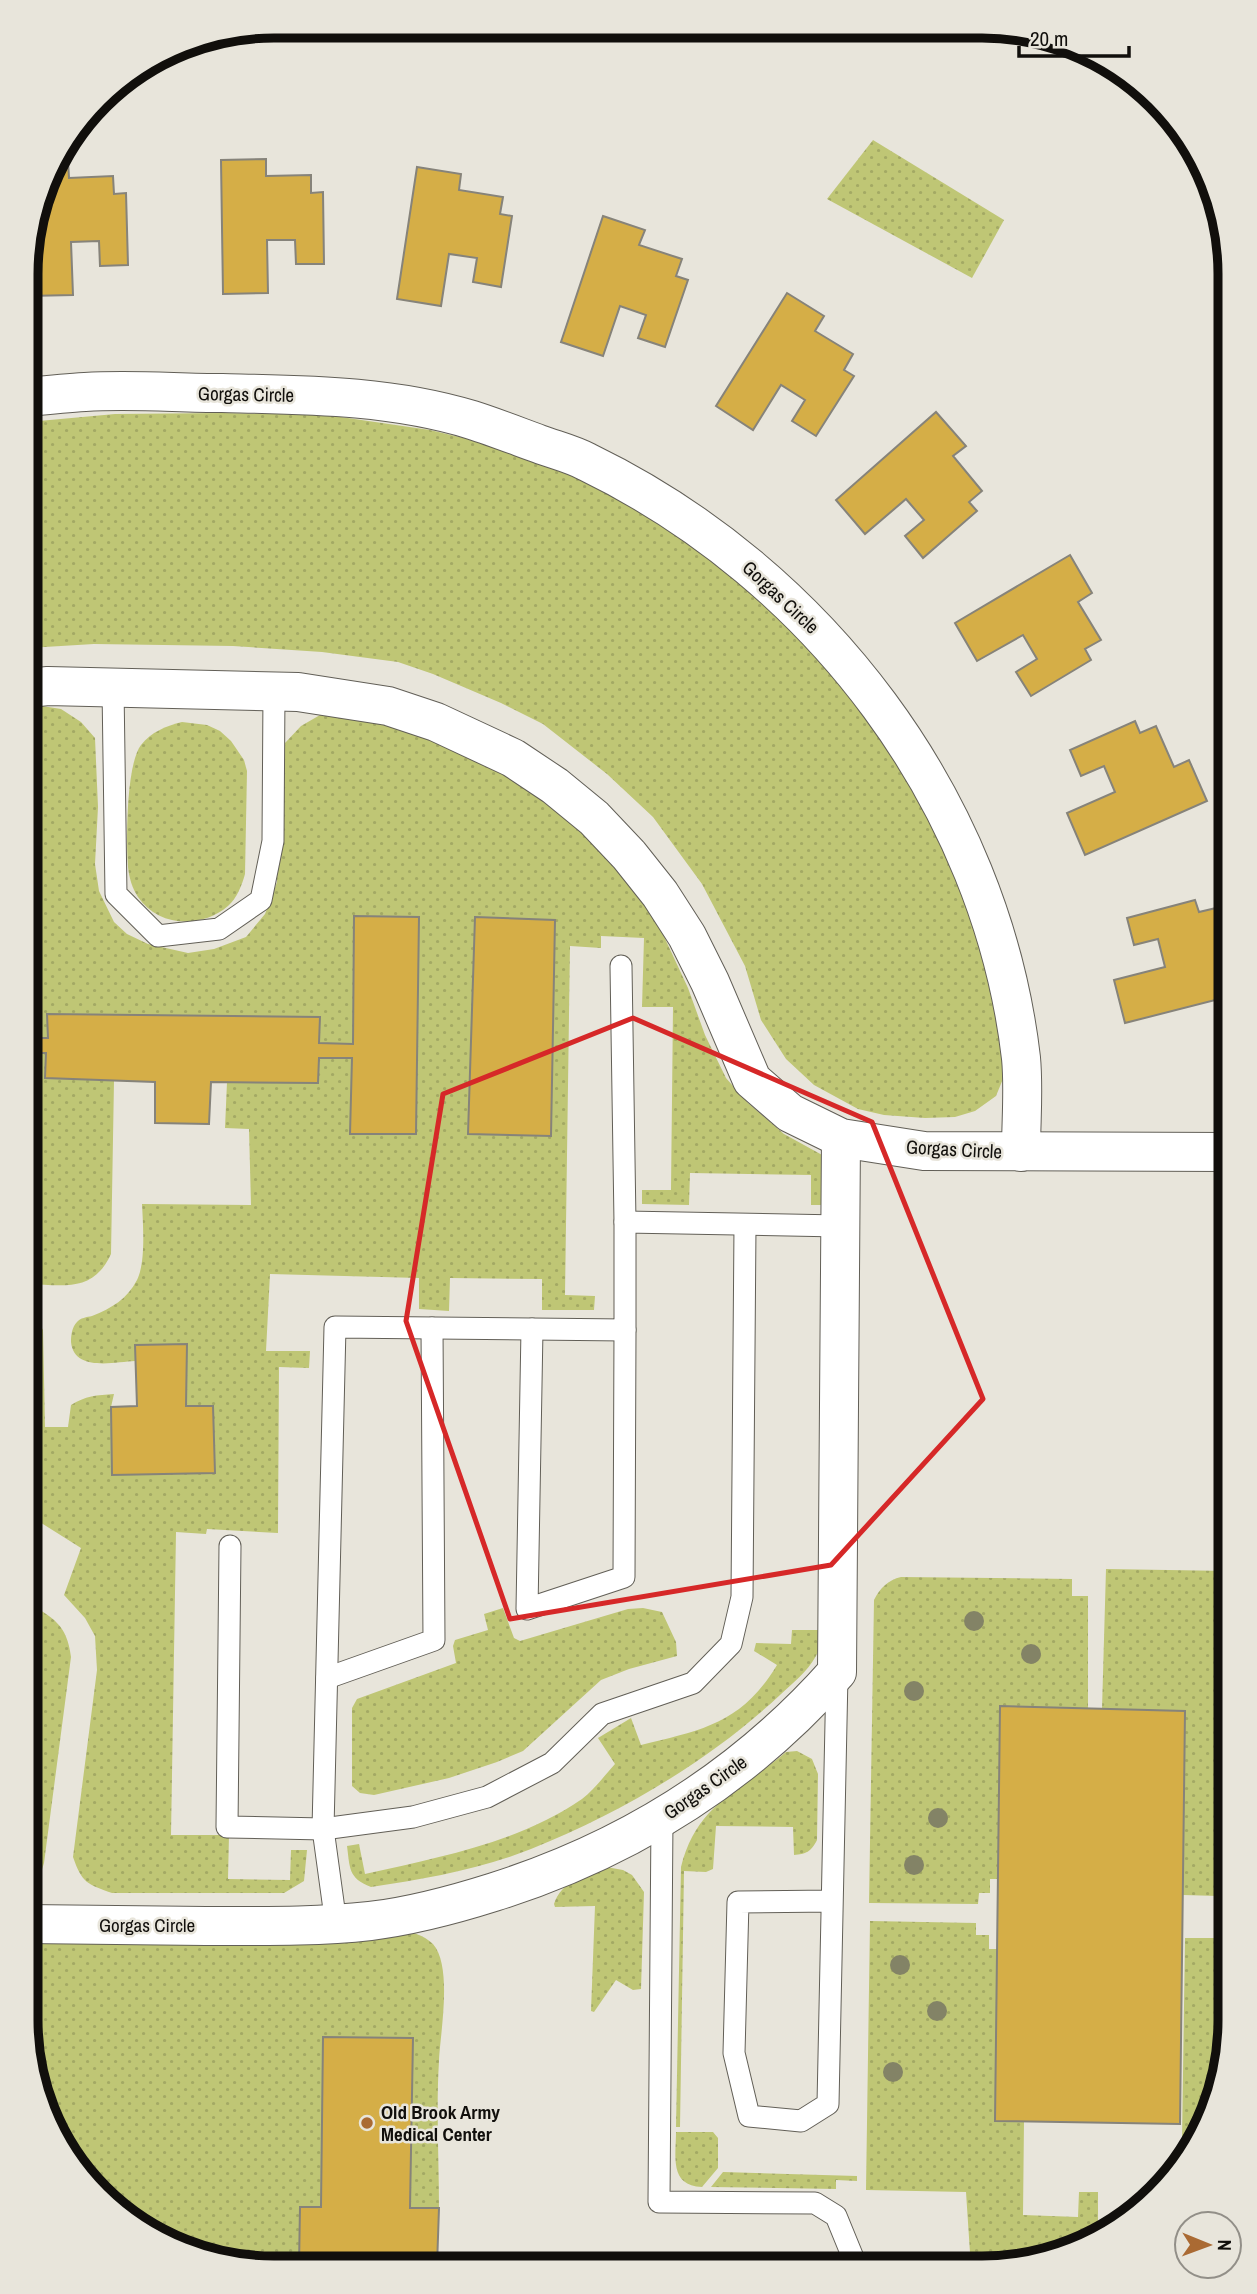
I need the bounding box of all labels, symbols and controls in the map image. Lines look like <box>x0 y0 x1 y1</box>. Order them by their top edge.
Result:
scale bar <box>1019 14 1129 58</box>
text: 20 m <box>1030 24 1068 53</box>
street label: Gorgas Circle <box>198 380 294 408</box>
street label: Gorgas Circle <box>737 555 825 639</box>
street label: Gorgas Circle <box>905 1134 1003 1164</box>
street label: Gorgas Circle <box>658 1749 752 1825</box>
street label: Gorgas Circle <box>99 1912 195 1938</box>
place label: Old Brook Army Medical Center <box>381 2099 500 2147</box>
marker: Old Brook Army Medical Center <box>359 2115 375 2131</box>
north arrow <box>1173 2210 1243 2280</box>
text: N <box>1212 2239 1238 2251</box>

